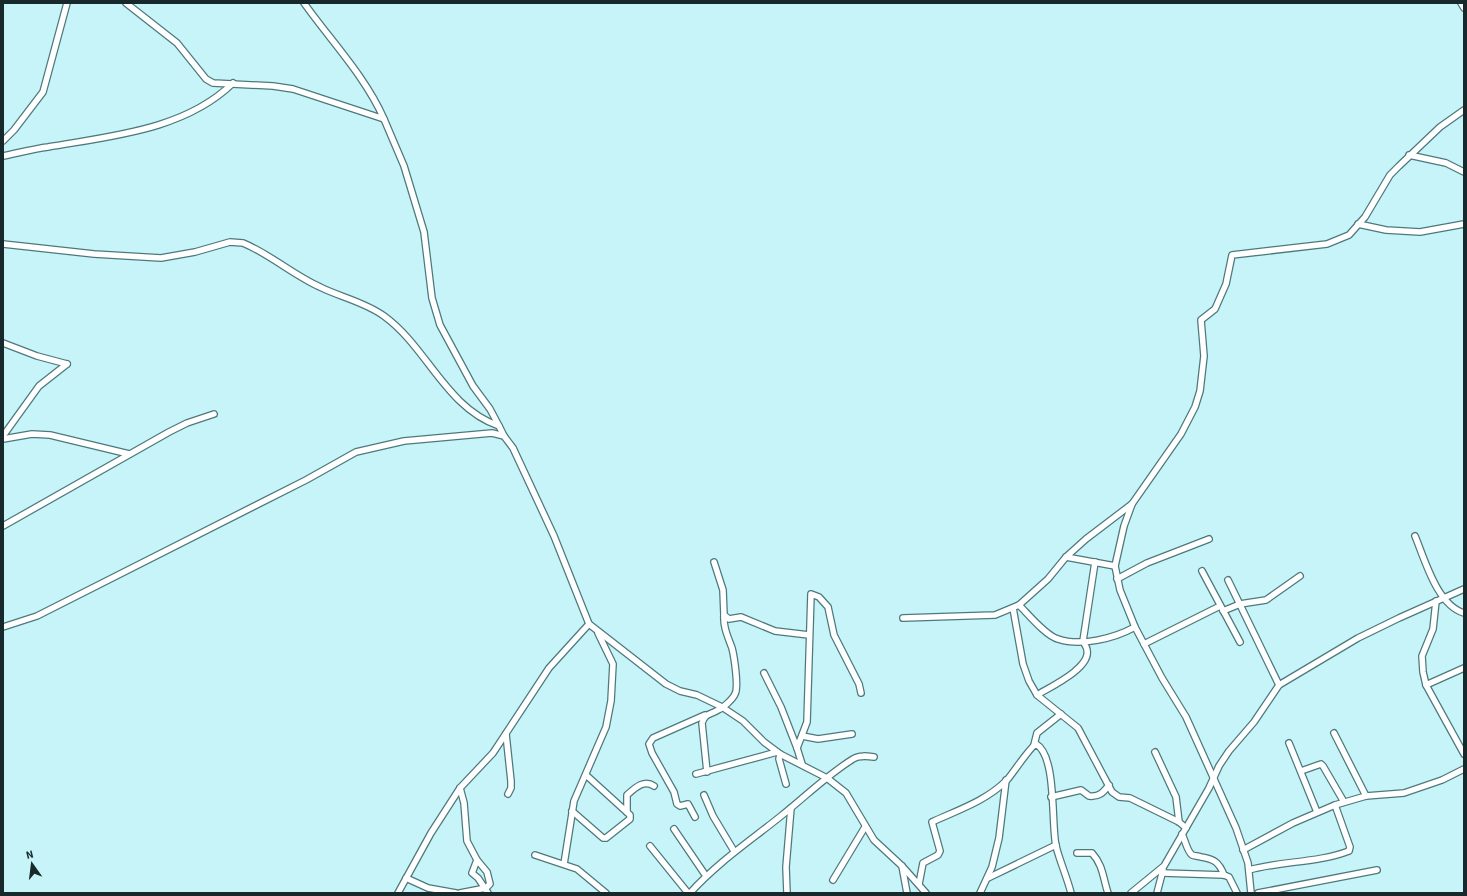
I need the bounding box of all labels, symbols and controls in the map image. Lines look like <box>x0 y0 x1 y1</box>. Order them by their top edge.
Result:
north arrow <box>12 844 52 884</box>
text: N <box>24 847 35 863</box>

